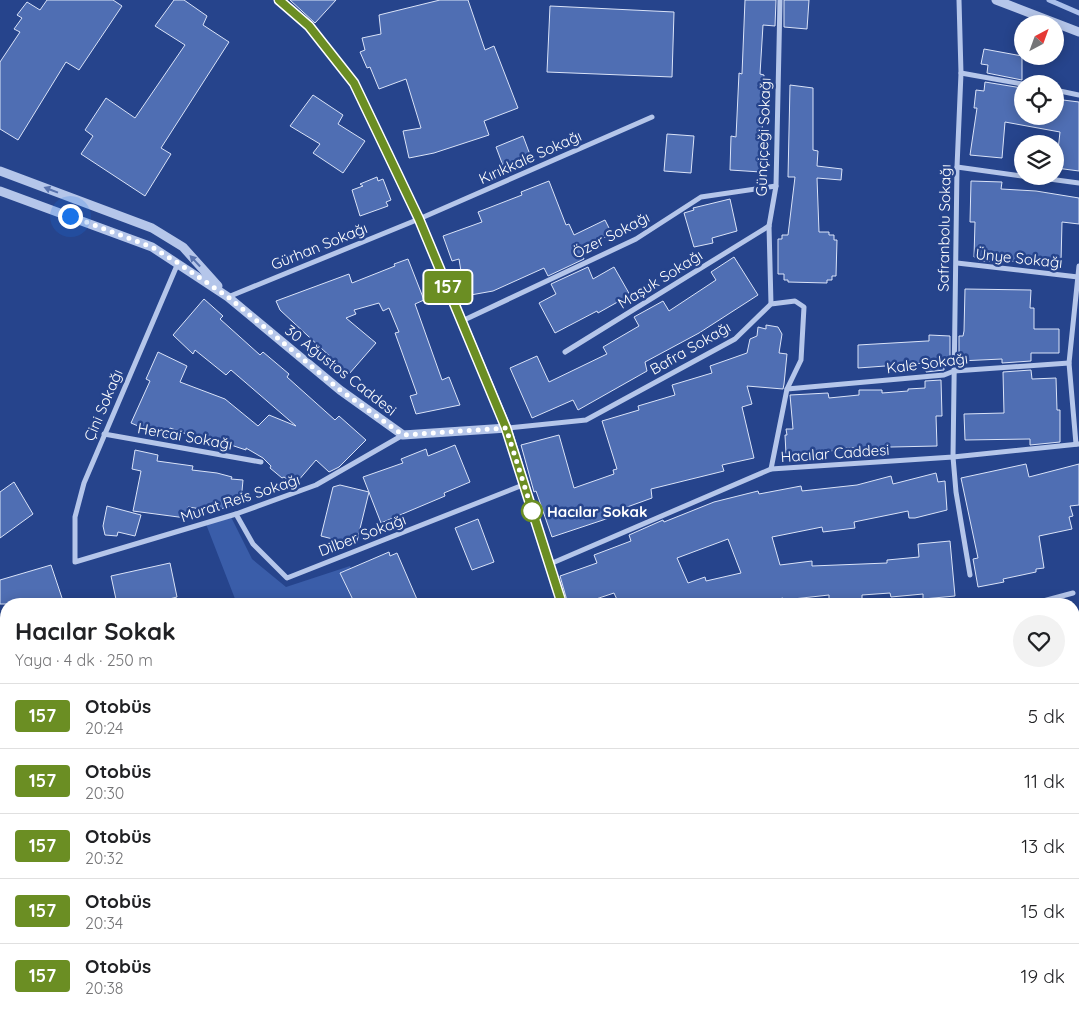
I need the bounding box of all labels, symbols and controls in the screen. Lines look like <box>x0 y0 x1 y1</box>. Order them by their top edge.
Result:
north arrow <box>1014 15 1064 65</box>
map controls <box>1014 15 1064 185</box>
button: locate <box>1014 75 1064 125</box>
street label: Günçiçeği Sokağı <box>751 77 775 197</box>
street label: Kırıkkale Sokağı <box>476 126 584 188</box>
button: layers <box>1014 135 1064 185</box>
street label: Safranbolu Sokağı <box>933 164 955 292</box>
one-way arrow <box>44 186 59 193</box>
your location <box>58 204 83 229</box>
street label: Özer Sokağı <box>569 207 653 263</box>
street label: Gürhan Sokağı <box>268 218 370 274</box>
street label: Ünye Sokağı <box>975 244 1063 272</box>
street label: Maşuk Sokağı <box>614 245 706 313</box>
one-way arrow <box>189 255 201 267</box>
line badge: 157 <box>419 271 477 303</box>
text: 157 <box>434 275 462 298</box>
street label: Bafra Sokağı <box>646 317 734 379</box>
street label: 30 Ağustos Caddesi <box>281 320 401 420</box>
street label: Kale Sokağı <box>885 349 969 377</box>
street label: Çini Sokağı <box>79 366 127 444</box>
street label: Hercai Sokağı <box>136 418 234 454</box>
street label: Hacılar Caddesi <box>780 440 890 466</box>
street label: Murat Reis Sokağı <box>178 470 302 526</box>
marker: Hacılar Sokak <box>521 500 543 522</box>
place label: Hacılar Sokak <box>547 502 647 521</box>
street label: Dilber Sokağı <box>316 510 408 560</box>
button: heart <box>1013 615 1065 667</box>
text: Hacılar Sokak <box>15 616 176 646</box>
text: Yaya · 4 dk · 250 m <box>15 650 153 670</box>
text: Otobüs <box>85 694 151 718</box>
text: 157 <box>29 704 56 727</box>
text: 5 dk <box>1028 704 1065 728</box>
text: 20:24 <box>85 718 123 738</box>
text: Otobüs <box>85 759 151 783</box>
text: 157 <box>29 769 56 792</box>
text: 11 dk <box>1024 769 1065 793</box>
text: 20:30 <box>85 783 124 803</box>
text: Otobüs <box>85 824 151 848</box>
text: 157 <box>29 834 56 857</box>
text: 13 dk <box>1021 834 1065 858</box>
text: 20:32 <box>85 848 124 868</box>
text: Otobüs <box>85 889 151 913</box>
text: 157 <box>29 899 56 922</box>
text: 15 dk <box>1021 899 1065 923</box>
text: 20:34 <box>85 913 123 933</box>
text: Otobüs <box>85 954 151 978</box>
text: 157 <box>29 964 56 987</box>
text: 19 dk <box>1021 964 1065 988</box>
text: 20:38 <box>85 978 123 998</box>

